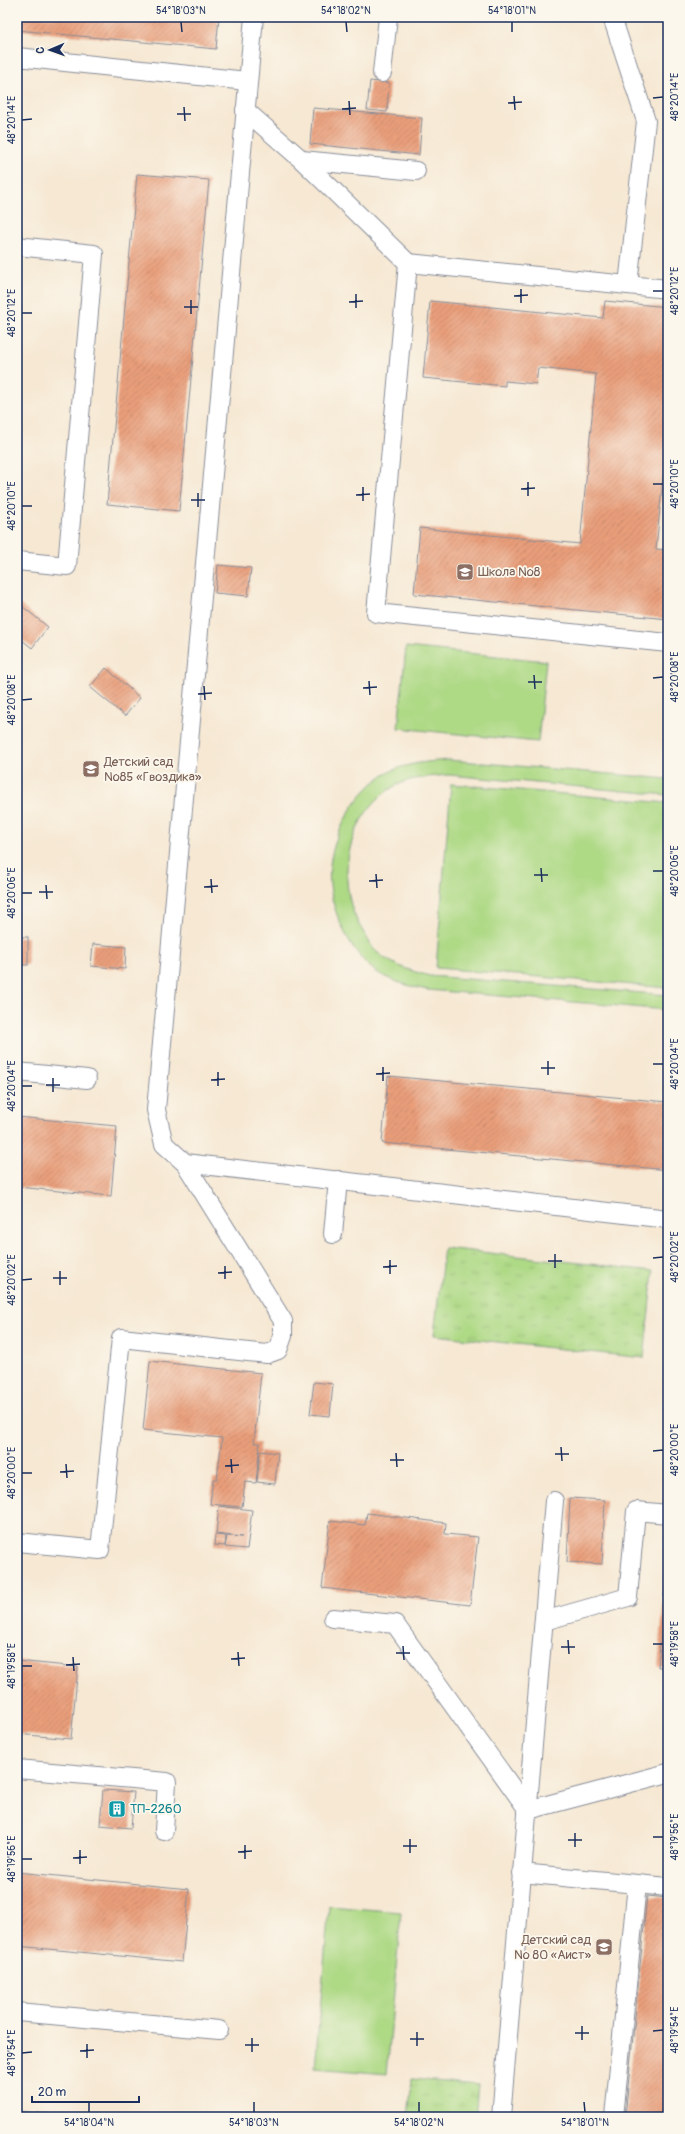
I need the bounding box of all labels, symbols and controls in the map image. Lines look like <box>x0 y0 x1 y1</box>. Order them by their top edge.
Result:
text: 54°18'03"N <box>156 5 206 17</box>
text: 54°18'02"N <box>321 5 371 17</box>
text: 54°18'01"N <box>488 5 536 17</box>
north arrow <box>30 30 70 70</box>
text: С <box>34 47 47 54</box>
text: 48°20'14"E <box>669 73 681 121</box>
text: 48°20'14"E <box>6 96 18 144</box>
text: 48°20'12"E <box>669 267 681 315</box>
text: 48°20'12"E <box>6 289 18 337</box>
text: 48°20'10"E <box>669 459 681 509</box>
text: 48°20'10"E <box>6 481 18 531</box>
school or university icon: Школа №8 <box>455 562 475 582</box>
place label: Школа №8 <box>478 564 541 580</box>
text: 48°20'08"E <box>669 652 681 702</box>
text: 48°20'08"E <box>6 675 18 725</box>
place label: Детский сад №85 «Гвоздика» <box>103 754 202 785</box>
school or university icon: Детский сад №85 «Гвоздика» <box>81 759 101 779</box>
text: 48°20'06"E <box>669 845 681 897</box>
text: 48°20'06"E <box>6 867 18 919</box>
text: 48°20'04"E <box>669 1038 681 1090</box>
text: 48°20'04"E <box>6 1060 18 1112</box>
text: 48°20'02"E <box>669 1231 681 1283</box>
text: 48°20'02"E <box>6 1254 18 1306</box>
text: 48°20'00"E <box>669 1424 681 1476</box>
text: 48°20'00"E <box>6 1447 18 1499</box>
text: 48°19'58"E <box>669 1621 681 1667</box>
text: 48°19'58"E <box>6 1643 18 1689</box>
building icon: ТП-2260 <box>107 1799 127 1819</box>
place label: ТП-2260 <box>130 1801 182 1817</box>
text: 48°19'56"E <box>669 1814 681 1860</box>
text: 48°19'56"E <box>6 1836 18 1882</box>
place label: Детский сад № 80 «Аист» <box>514 1932 591 1963</box>
school or university icon: Детский сад № 80 «Аист» <box>594 1937 614 1957</box>
text: 48°19'54"E <box>669 2007 681 2053</box>
text: 48°19'54"E <box>6 2030 18 2076</box>
scale bar <box>32 2078 139 2104</box>
text: 20 m <box>38 2085 67 2100</box>
text: 54°18'04"N <box>64 2117 114 2129</box>
text: 54°18'03"N <box>229 2117 279 2129</box>
text: 54°18'02"N <box>394 2117 444 2129</box>
text: 54°18'01"N <box>561 2117 609 2129</box>

